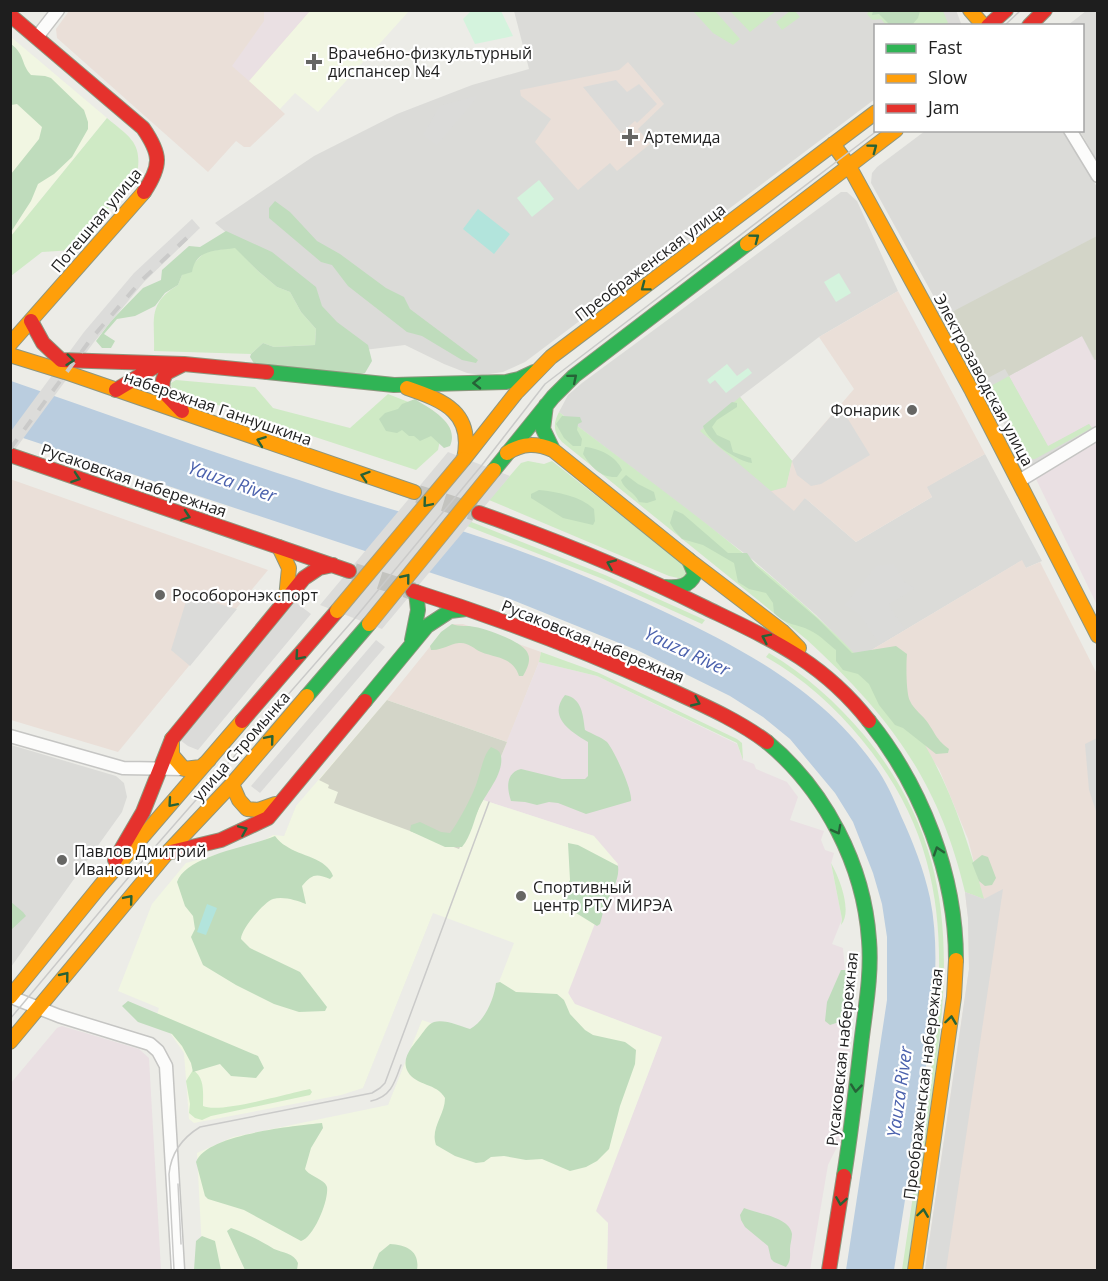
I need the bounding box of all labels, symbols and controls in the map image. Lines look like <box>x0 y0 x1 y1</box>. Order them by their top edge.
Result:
legend <box>874 24 1084 132</box>
text: Fast <box>928 35 962 59</box>
place label: Врачебно-физкультурный диспансер №4 <box>328 42 532 82</box>
marker: Врачебно-физкультурный диспансер №4 <box>305 53 323 71</box>
text: Slow <box>928 65 967 89</box>
text: Jam <box>926 95 960 119</box>
place label: Артемида <box>644 126 720 148</box>
marker: Артемида <box>621 128 639 146</box>
one-way arrow <box>866 144 877 155</box>
street label: Потешная улица <box>46 163 146 277</box>
street label: Преображенская улица <box>570 198 730 326</box>
one-way arrow <box>748 234 759 245</box>
one-way arrow <box>640 279 651 290</box>
street label: Электрозаводская улица <box>929 290 1039 470</box>
one-way arrow <box>65 353 75 365</box>
street label: набережная Ганнушкина <box>121 365 315 451</box>
one-way arrow <box>566 374 577 385</box>
one-way arrow <box>473 377 482 390</box>
place label: Фонарик <box>830 399 901 421</box>
marker: Фонарик <box>905 403 919 417</box>
one-way arrow <box>256 435 267 448</box>
street label: Русаковская набережная <box>38 438 230 522</box>
water label: Yauza River <box>185 455 280 508</box>
one-way arrow <box>70 470 80 483</box>
one-way arrow <box>360 471 371 483</box>
one-way arrow <box>423 497 434 508</box>
one-way arrow <box>180 508 191 521</box>
one-way arrow <box>606 559 617 571</box>
one-way arrow <box>398 574 409 585</box>
place label: Рособоронэкспорт <box>172 584 318 606</box>
marker: Рособоронэкспорт <box>153 588 167 602</box>
street label: Русаковская набережная <box>498 594 688 688</box>
water label: Yauza River <box>641 621 735 682</box>
one-way arrow <box>762 633 773 645</box>
one-way arrow <box>295 649 306 660</box>
street label: улица Стромынка <box>187 686 295 806</box>
one-way arrow <box>690 694 701 706</box>
one-way arrow <box>263 735 274 746</box>
one-way arrow <box>168 796 179 807</box>
one-way arrow <box>830 824 841 834</box>
one-way arrow <box>237 825 248 837</box>
place label: Павлов Дмитрий Иванович <box>74 840 206 880</box>
one-way arrow <box>933 846 946 857</box>
marker: Павлов Дмитрий Иванович <box>55 853 69 867</box>
place label: Спортивный центр РТУ МИРЭА <box>533 876 673 916</box>
marker: Спортивный центр РТУ МИРЭА <box>514 889 528 903</box>
one-way arrow <box>122 895 133 906</box>
street label: Русаковская набережная <box>821 951 863 1147</box>
street label: Преображенская набережная <box>898 967 948 1201</box>
one-way arrow <box>57 972 68 983</box>
one-way arrow <box>944 1015 956 1024</box>
water label: Yauza River <box>881 1044 917 1139</box>
one-way arrow <box>850 1084 863 1093</box>
one-way arrow <box>835 1196 847 1205</box>
one-way arrow <box>917 1208 929 1217</box>

